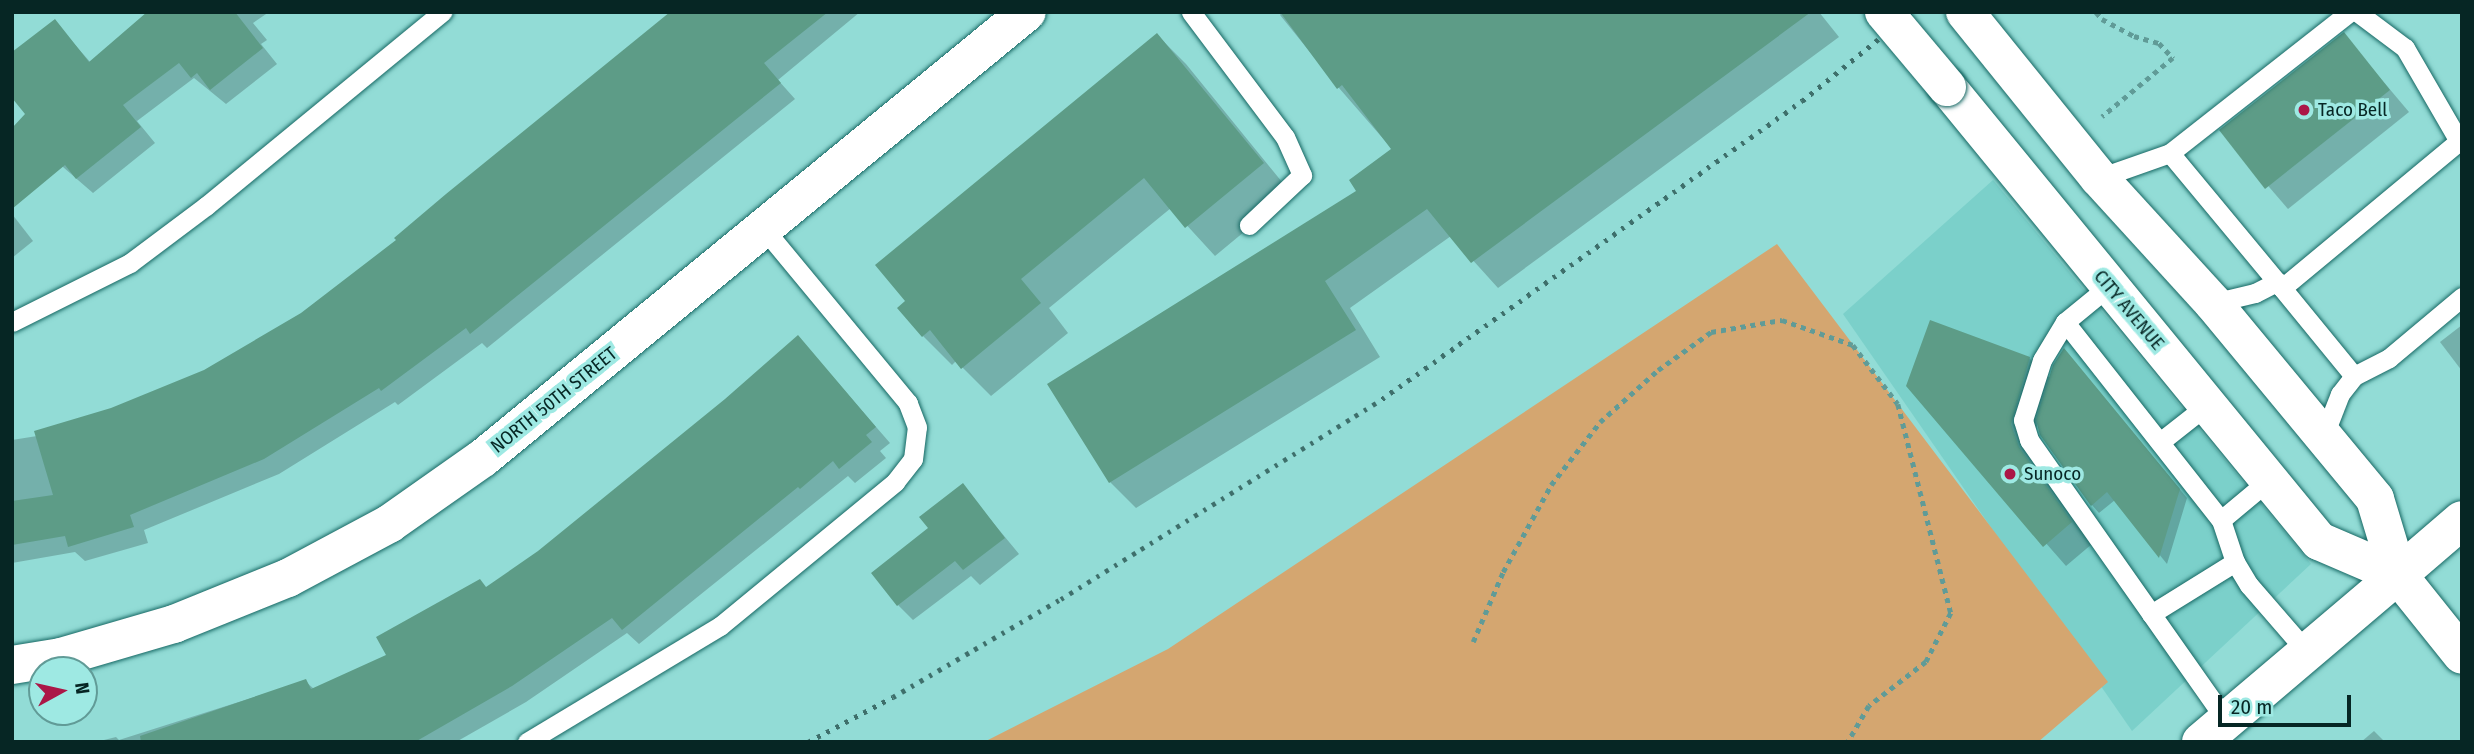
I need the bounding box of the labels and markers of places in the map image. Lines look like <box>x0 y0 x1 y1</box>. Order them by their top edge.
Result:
place label: Taco Bell <box>2318 99 2387 121</box>
marker: Taco Bell <box>2296 102 2312 118</box>
place label: Sunoco <box>2024 463 2081 485</box>
marker: Sunoco <box>2002 466 2018 482</box>

